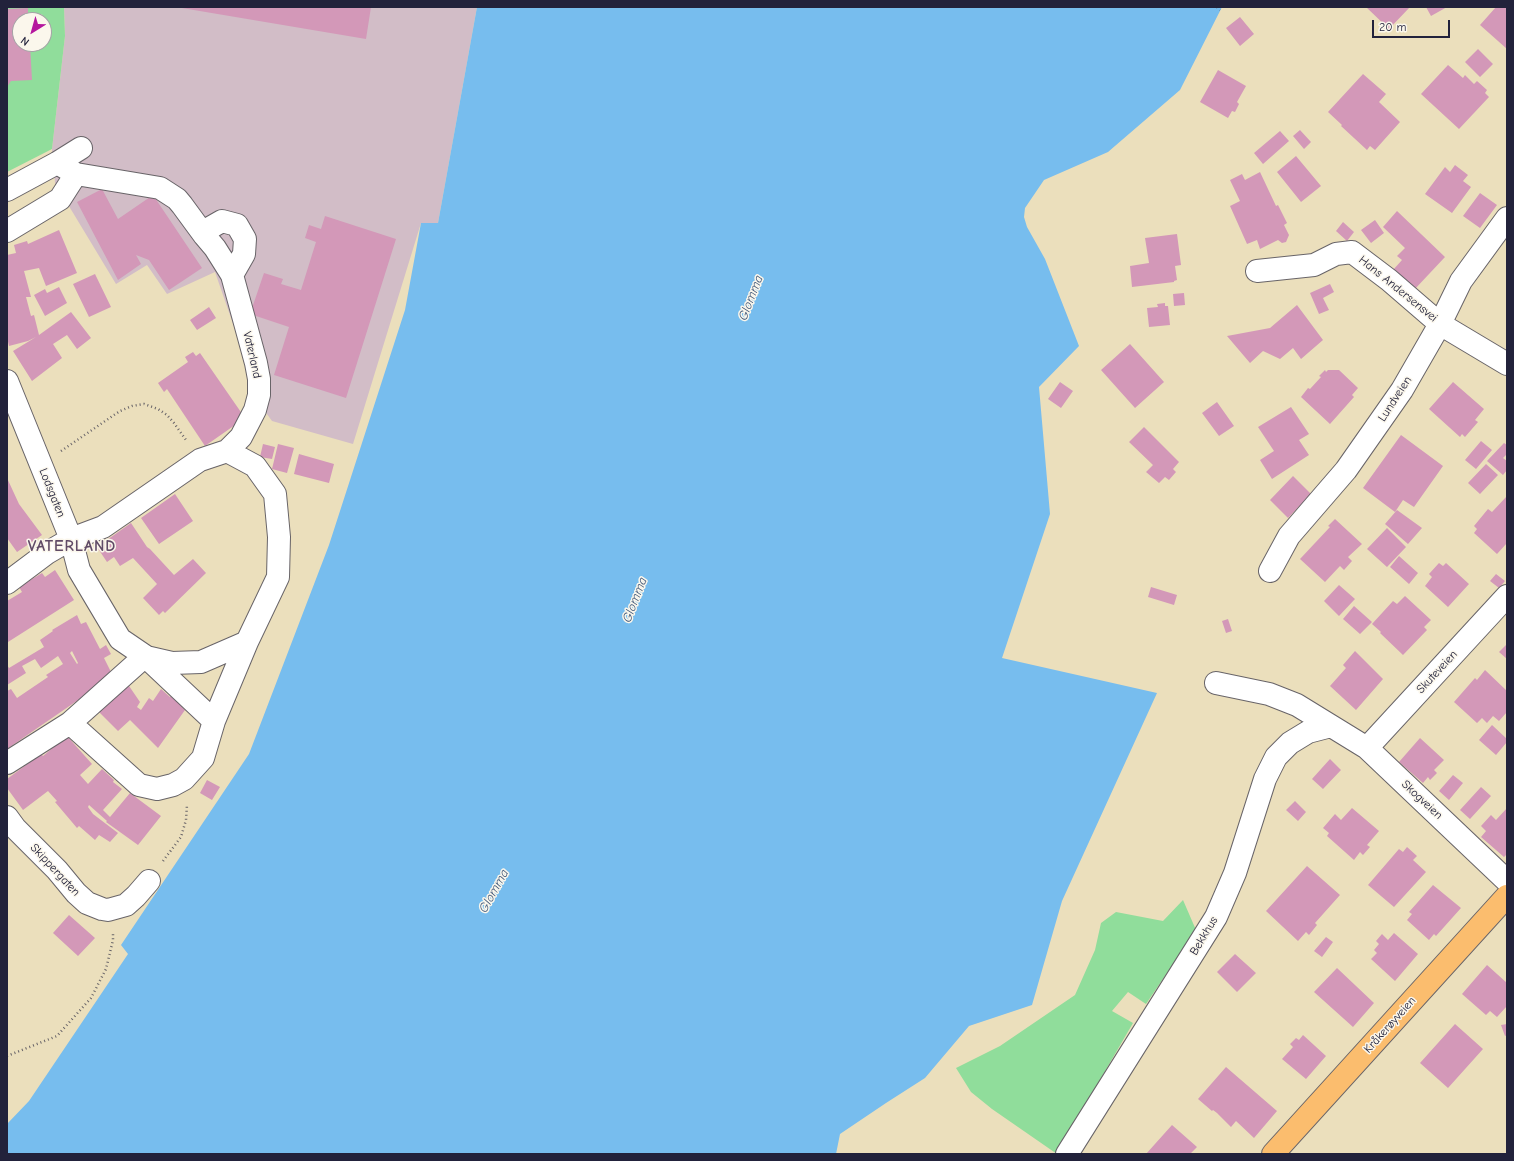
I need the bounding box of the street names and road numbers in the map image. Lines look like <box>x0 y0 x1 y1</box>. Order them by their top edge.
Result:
street label: Hans Andersensvei <box>1356 253 1440 325</box>
street label: Vaterland <box>240 330 264 380</box>
street label: Lundveien <box>1375 374 1415 424</box>
street label: Lodsgaten <box>36 466 68 520</box>
street label: Skuteveien <box>1413 647 1461 697</box>
street label: Skogveien <box>1398 777 1446 823</box>
street label: Skippergaten <box>27 841 83 899</box>
street label: Bekkhus <box>1187 914 1221 958</box>
street label: Kråkerøyveien <box>1361 994 1419 1056</box>

